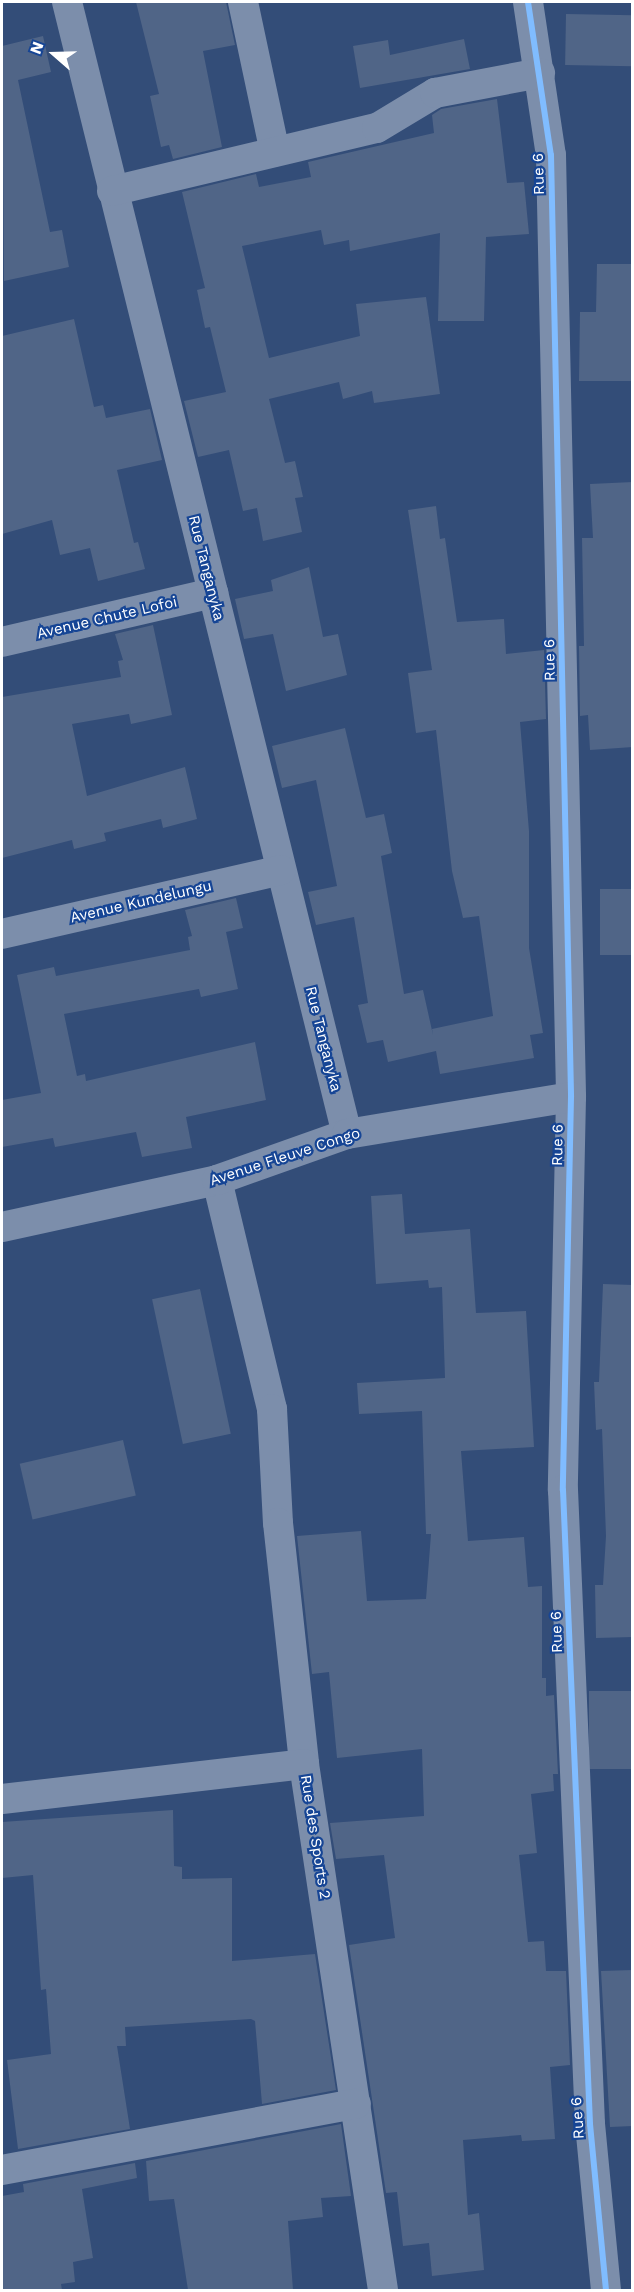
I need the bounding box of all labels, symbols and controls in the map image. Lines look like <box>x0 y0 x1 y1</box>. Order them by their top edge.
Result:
north arrow <box>24 24 84 84</box>
text: N <box>26 39 48 57</box>
street label: Rue 6 <box>529 153 549 195</box>
street label: Rue Tanganyka <box>184 513 228 623</box>
street label: Avenue Chute Lofoi <box>35 593 179 643</box>
street label: Rue 6 <box>541 639 559 681</box>
street label: Avenue Kundelungu <box>69 877 213 927</box>
street label: Rue Tanganyka <box>301 984 345 1094</box>
street label: Avenue Fleuve Congo <box>208 1124 362 1190</box>
street label: Rue 6 <box>549 1124 567 1166</box>
street label: Rue 6 <box>547 1611 567 1653</box>
street label: Rue des Sports 2 <box>296 1774 334 1900</box>
street label: Rue 6 <box>568 2096 588 2140</box>

